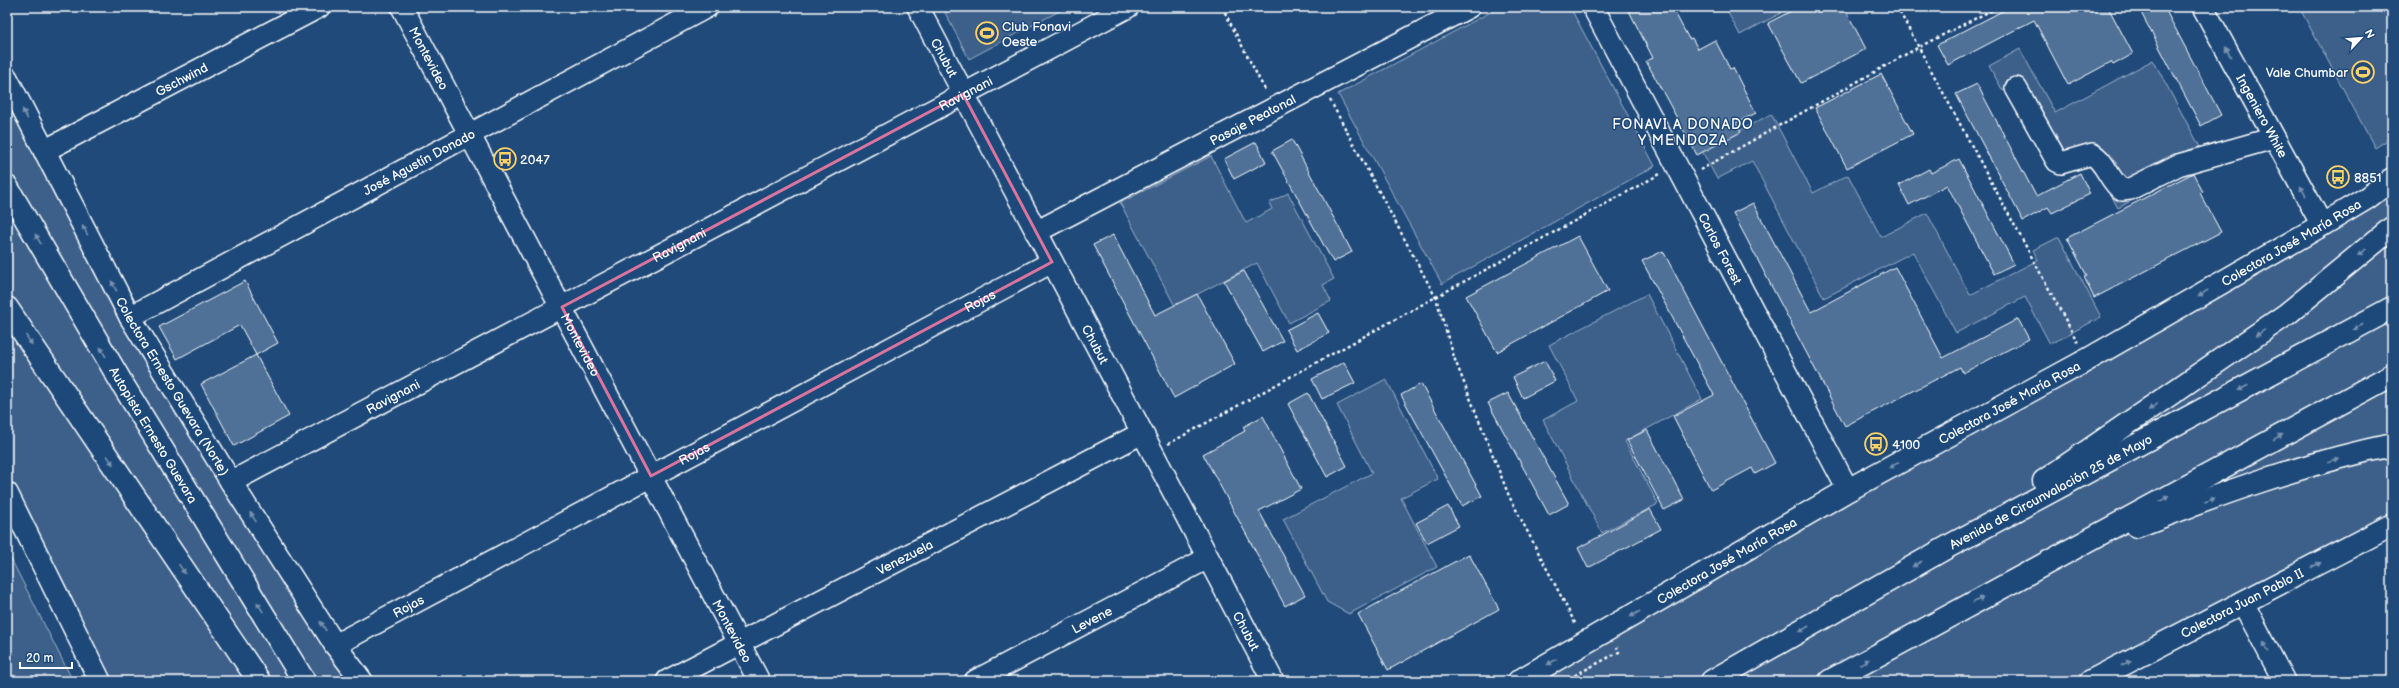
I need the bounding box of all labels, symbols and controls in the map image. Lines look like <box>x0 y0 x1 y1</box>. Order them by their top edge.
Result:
north arrow <box>2341 18 2381 58</box>
place label: Club Fonavi Oeste <box>1002 19 1071 50</box>
sports icon: Club Fonavi Oeste <box>974 20 1000 46</box>
street label: Montevideo <box>405 24 452 93</box>
text: N <box>2362 27 2377 40</box>
street label: Chubut <box>927 36 961 80</box>
one-way arrow <box>2224 46 2231 58</box>
sports icon: Vale Chumbar <box>2350 59 2376 85</box>
street label: Gschwind <box>153 60 211 100</box>
place label: Vale Chumbar <box>2266 65 2348 81</box>
street label: Ingeniero White <box>2232 72 2291 161</box>
street label: Ravignani <box>936 73 995 115</box>
street label: Pasaje Peatonal <box>1207 91 1299 149</box>
one-way arrow <box>22 109 29 120</box>
district label: FONAVI A DONADO Y MENDOZA <box>1612 116 1754 149</box>
street label: José Agustín Donado <box>361 126 478 199</box>
bus stop icon: 2047 <box>492 146 518 172</box>
place label: 2047 <box>520 152 550 168</box>
bus stop icon: 8851 <box>2325 164 2351 190</box>
place label: 8851 <box>2354 170 2382 186</box>
one-way arrow <box>2300 185 2307 197</box>
street label: Colectora José María Rosa <box>2219 196 2364 290</box>
street label: Carlos Forest <box>1694 210 1745 287</box>
one-way arrow <box>82 224 88 236</box>
street label: Ravignani <box>650 225 709 266</box>
one-way arrow <box>34 233 41 245</box>
one-way arrow <box>2357 248 2367 257</box>
one-way arrow <box>110 280 117 292</box>
street label: Rojas <box>962 286 999 316</box>
one-way arrow <box>2197 290 2209 297</box>
street label: Colectora Ernesto Guevara (Norte) <box>112 294 232 479</box>
street label: Montevideo <box>557 311 603 379</box>
street label: Chubut <box>1078 322 1112 367</box>
one-way arrow <box>2352 323 2363 330</box>
one-way arrow <box>2255 329 2265 337</box>
one-way arrow <box>25 335 33 346</box>
one-way arrow <box>99 347 107 357</box>
street label: Colectora José María Rosa <box>1936 358 2083 448</box>
street label: Autopista Ernesto Guevara <box>105 364 200 507</box>
street label: Ravignani <box>364 376 423 418</box>
one-way arrow <box>2237 385 2249 391</box>
one-way arrow <box>2148 403 2158 411</box>
bus stop icon: 4100 <box>1863 431 1889 457</box>
street label: Avenida de Circunvalación 25 de Mayo <box>1947 431 2155 553</box>
one-way arrow <box>2272 434 2284 440</box>
place label: 4100 <box>1892 437 1921 453</box>
street label: Rojas <box>676 439 713 469</box>
one-way arrow <box>106 455 114 465</box>
one-way arrow <box>2328 457 2340 463</box>
one-way arrow <box>1888 462 1899 469</box>
one-way arrow <box>2158 496 2170 503</box>
one-way arrow <box>2205 497 2217 503</box>
one-way arrow <box>249 512 257 522</box>
street label: Colectora José María Rosa <box>1654 515 1800 608</box>
street label: Venezuela <box>874 537 936 579</box>
one-way arrow <box>1911 561 1923 568</box>
one-way arrow <box>2310 561 2322 568</box>
one-way arrow <box>178 563 186 574</box>
street label: Colectora Juan Pablo II <box>2178 565 2306 642</box>
street label: Rojas <box>390 592 428 622</box>
street label: Montevideo <box>708 597 755 666</box>
one-way arrow <box>1972 597 1984 604</box>
one-way arrow <box>256 601 263 613</box>
street label: Levene <box>1069 603 1115 638</box>
street label: Chubut <box>1229 609 1263 654</box>
one-way arrow <box>1629 610 1641 617</box>
one-way arrow <box>320 620 327 632</box>
one-way arrow <box>1798 625 1810 632</box>
one-way arrow <box>2263 641 2269 652</box>
scale bar <box>20 644 72 670</box>
text: 20 m <box>26 651 53 666</box>
one-way arrow <box>1546 658 1558 665</box>
one-way arrow <box>1858 659 1870 666</box>
one-way arrow <box>2120 660 2132 666</box>

